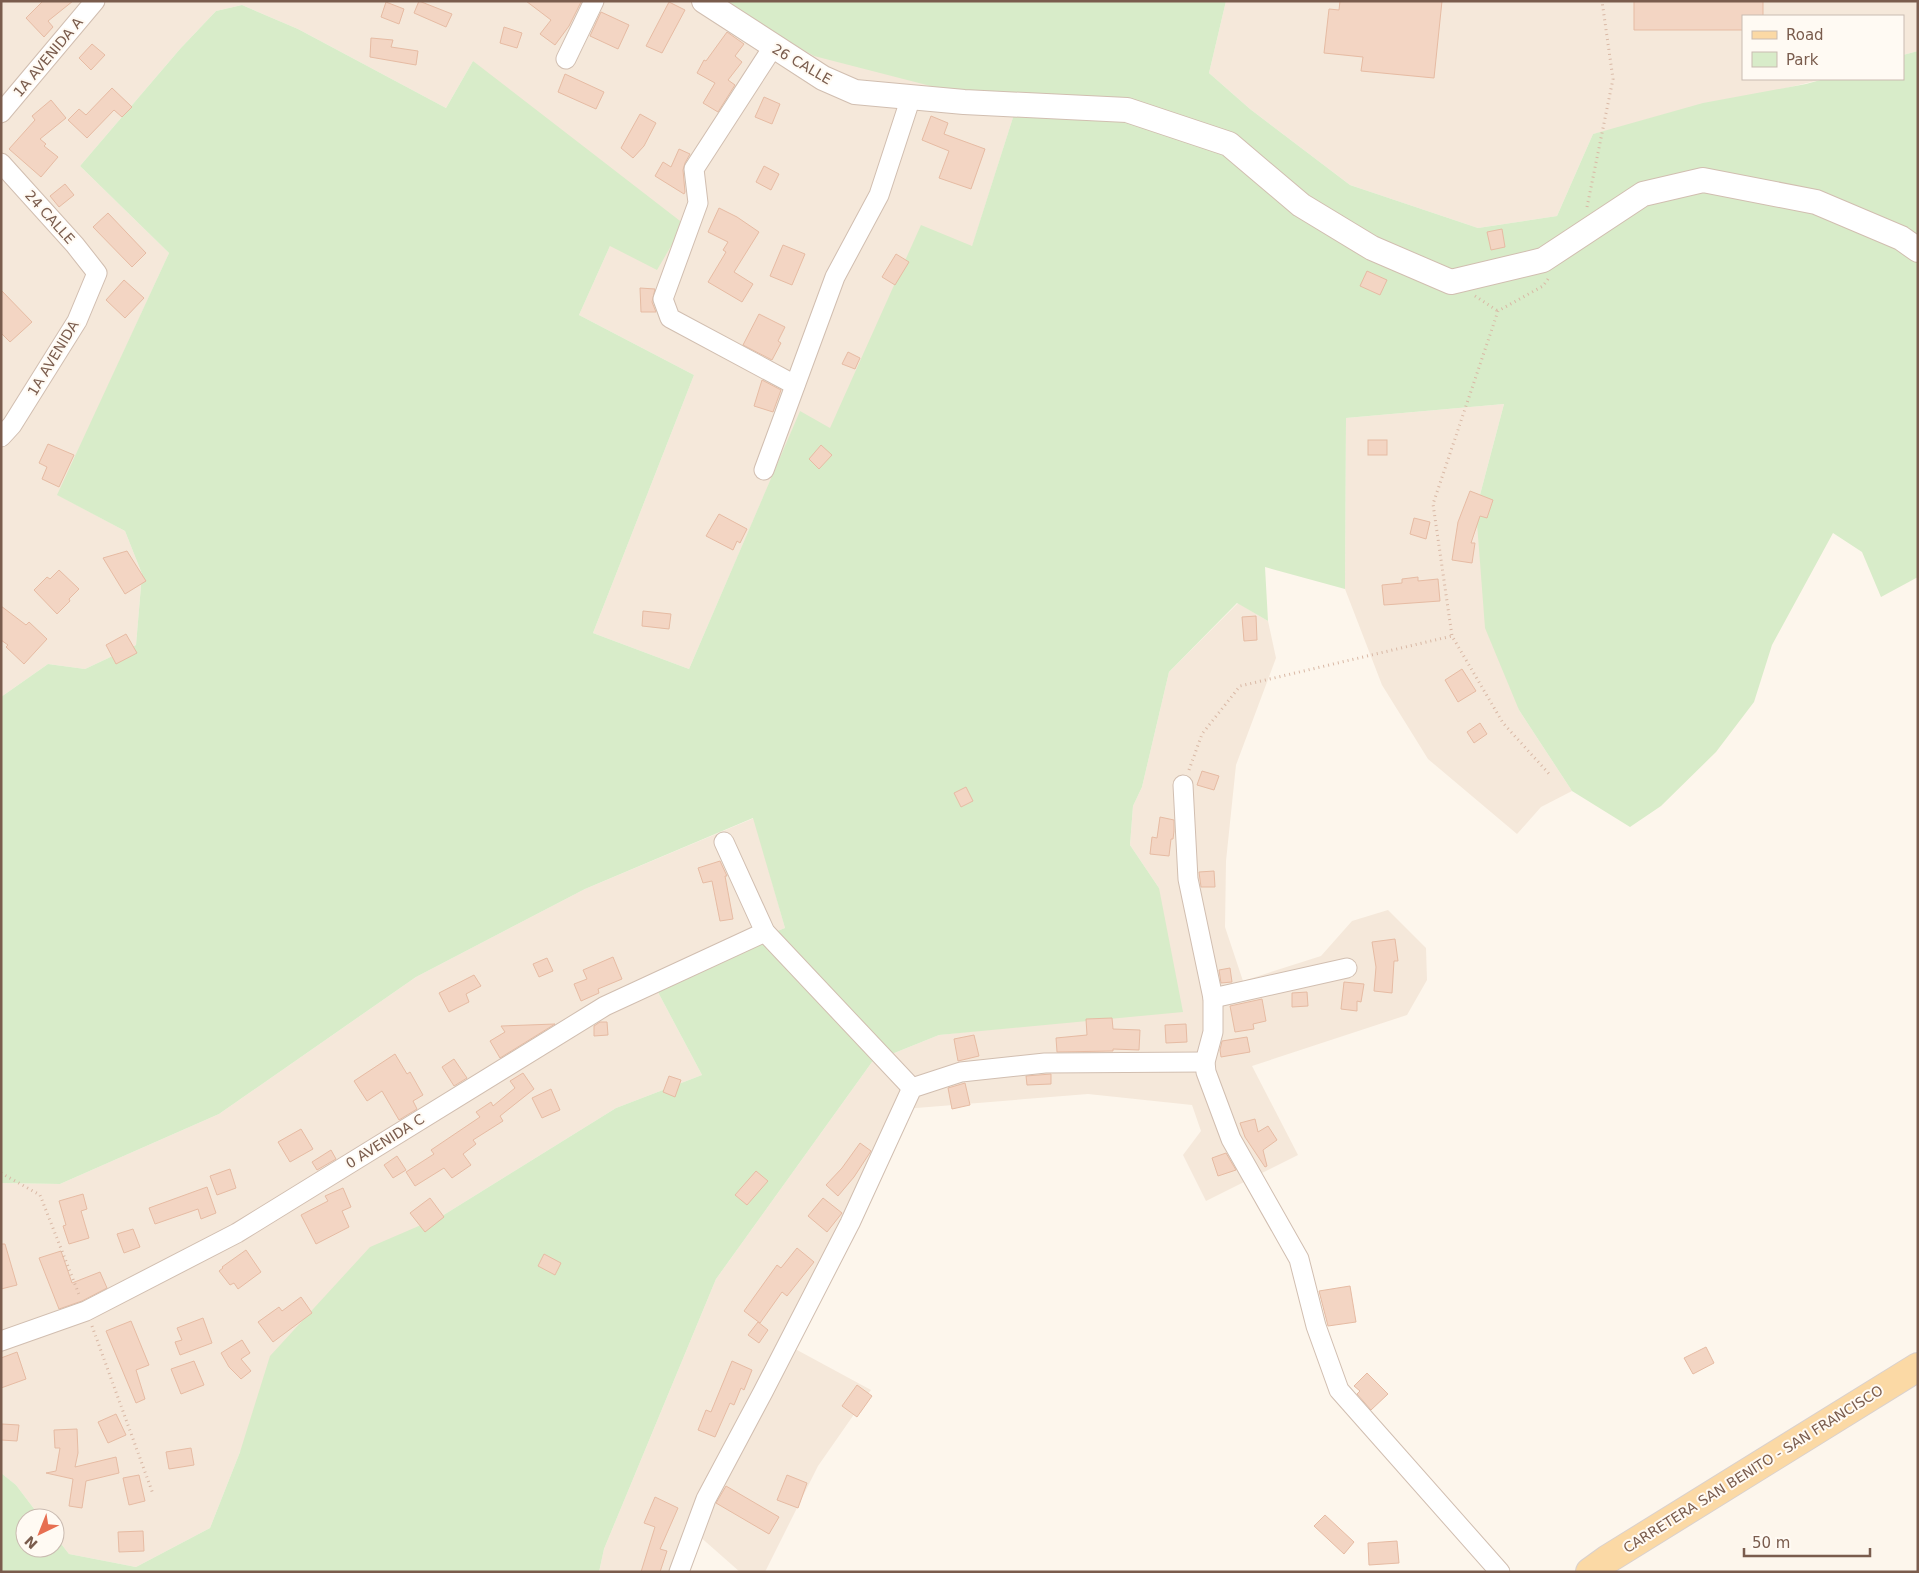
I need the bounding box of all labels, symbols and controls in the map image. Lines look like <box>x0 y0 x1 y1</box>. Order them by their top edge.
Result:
street label: 1A AVENIDA A <box>10 14 86 100</box>
legend <box>1742 15 1904 80</box>
text: Road <box>1786 26 1824 44</box>
street label: 26 CALLE <box>769 41 835 87</box>
text: Park <box>1786 51 1819 69</box>
street label: 24 CALLE <box>22 187 78 247</box>
street label: 1A AVENIDA <box>24 317 82 398</box>
street label: 0 AVENIDA C <box>343 1110 427 1171</box>
street label: CARRETERA SAN BENITO - SAN FRANCISCO <box>1620 1382 1886 1556</box>
north arrow <box>15 1508 65 1558</box>
scale bar <box>1744 1526 1870 1558</box>
text: N <box>21 1533 41 1552</box>
text: 50 m <box>1752 1534 1790 1552</box>

